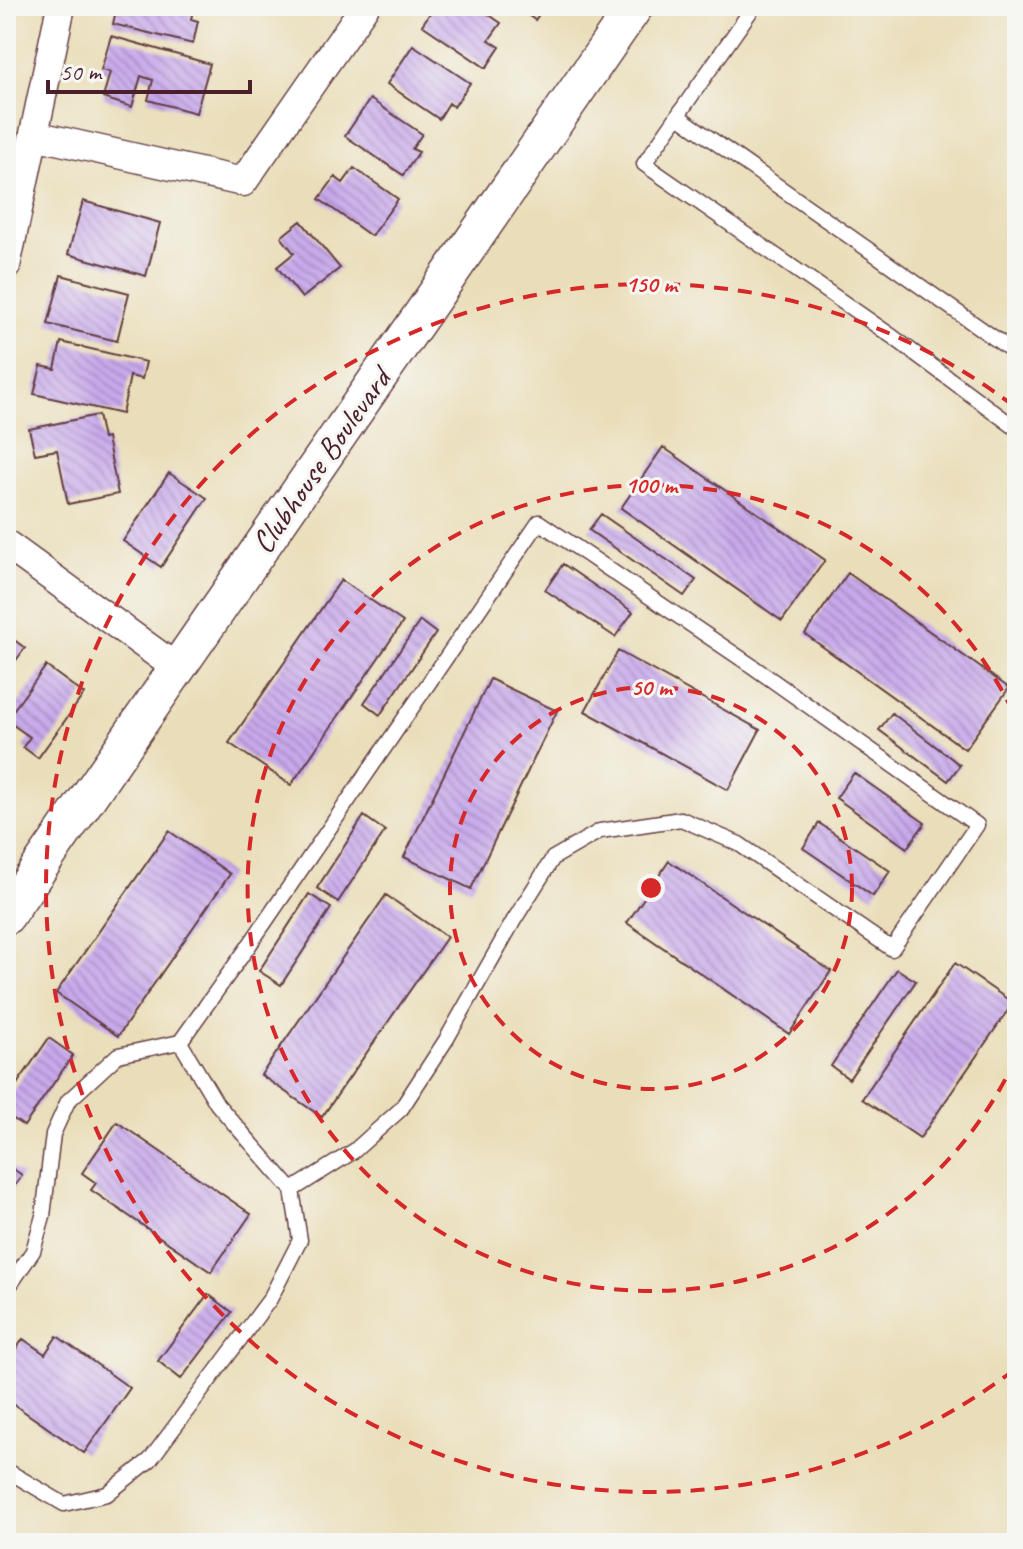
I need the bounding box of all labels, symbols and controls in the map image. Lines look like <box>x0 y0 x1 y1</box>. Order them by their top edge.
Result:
scale bar <box>48 44 250 94</box>
text: 50 m <box>60 57 103 87</box>
text: 150 m <box>625 269 679 299</box>
street label: Clubhouse Boulevard <box>242 356 403 561</box>
text: 100 m <box>625 470 679 500</box>
text: 50 m <box>631 672 674 702</box>
centre of rings <box>637 874 665 902</box>

